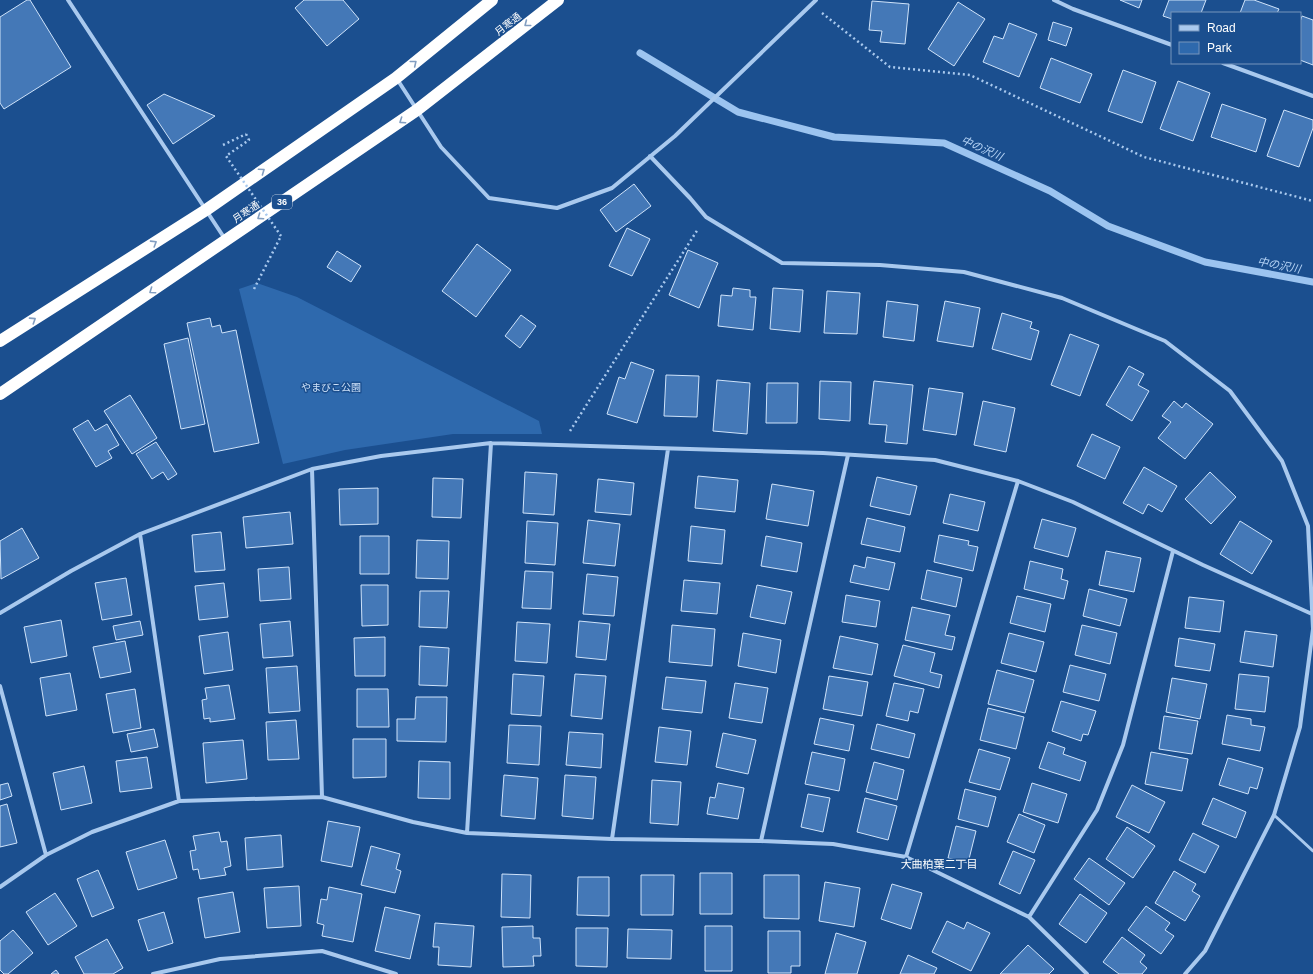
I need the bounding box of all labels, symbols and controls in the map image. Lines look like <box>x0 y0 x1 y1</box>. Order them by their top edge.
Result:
street label: 月寒通 <box>493 10 523 38</box>
legend <box>1171 12 1301 64</box>
one-way arrow <box>525 19 532 26</box>
text: Road <box>1207 21 1236 35</box>
text: Park <box>1207 41 1233 55</box>
one-way arrow <box>410 61 417 68</box>
one-way arrow <box>399 116 406 123</box>
water label: 中の沢川 <box>959 134 1005 163</box>
one-way arrow <box>258 169 265 176</box>
road number: 36 <box>272 195 292 209</box>
street label: 月寒通 <box>230 199 262 225</box>
one-way arrow <box>257 212 264 219</box>
one-way arrow <box>150 240 157 248</box>
water label: 中の沢川 <box>1256 255 1303 275</box>
one-way arrow <box>150 286 157 293</box>
one-way arrow <box>29 317 36 325</box>
park label: やまびこ公園 <box>301 382 361 393</box>
district label: 大曲柏葉二丁目 <box>901 858 978 870</box>

